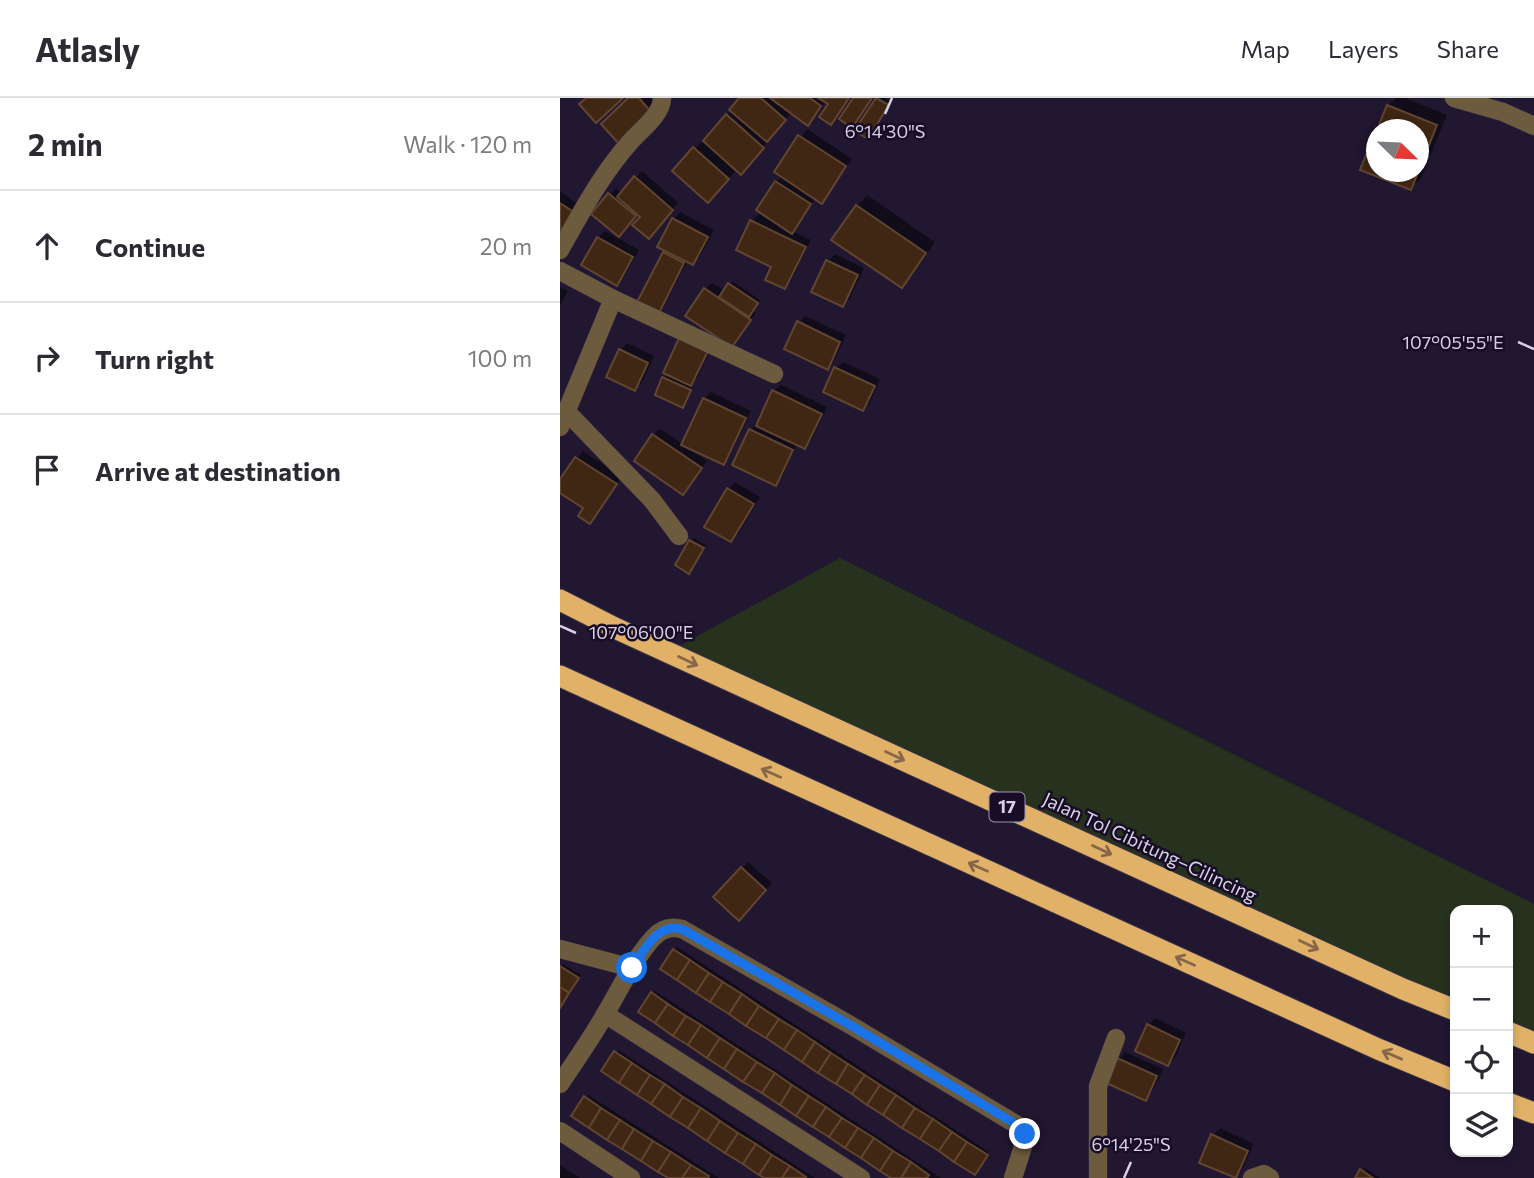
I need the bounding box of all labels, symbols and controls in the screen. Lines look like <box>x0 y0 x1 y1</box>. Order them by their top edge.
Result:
text: Atlasly <box>35 28 140 69</box>
text: Map <box>1241 34 1290 63</box>
text: Layers <box>1328 34 1399 63</box>
text: Share <box>1437 34 1499 63</box>
north arrow <box>1366 119 1429 182</box>
text: 6°14'30"S <box>845 120 925 142</box>
text: 2 min <box>28 125 103 162</box>
text: Walk · 120 m <box>403 130 532 158</box>
icon: ahead <box>28 227 66 265</box>
text: Continue <box>95 231 205 262</box>
text: 20 m <box>480 232 532 260</box>
text: 107°05'55"E <box>1402 331 1504 353</box>
icon: right <box>28 339 66 377</box>
text: Turn right <box>95 343 214 374</box>
text: 100 m <box>468 344 532 372</box>
icon: arrive <box>28 451 66 489</box>
text: Arrive at destination <box>95 455 341 486</box>
text: 107°06'00"E <box>589 621 693 643</box>
one-way arrow <box>677 655 698 668</box>
one-way arrow <box>884 750 905 763</box>
one-way arrow <box>761 765 782 779</box>
street label: Jalan Tol Cibitung–Cilincing <box>1039 787 1261 906</box>
road number: 17 <box>990 792 1024 822</box>
one-way arrow <box>1091 844 1112 857</box>
one-way arrow <box>968 860 989 873</box>
map controls <box>1450 905 1513 1157</box>
button: + <box>1450 905 1513 968</box>
one-way arrow <box>1297 939 1319 952</box>
route start <box>616 952 647 983</box>
one-way arrow <box>1175 954 1196 967</box>
button: − <box>1450 968 1513 1031</box>
button: locate <box>1450 1031 1513 1094</box>
one-way arrow <box>1382 1047 1404 1060</box>
button: layers <box>1450 1094 1513 1157</box>
route end <box>1009 1118 1040 1149</box>
text: 6°14'25"S <box>1091 1133 1171 1155</box>

